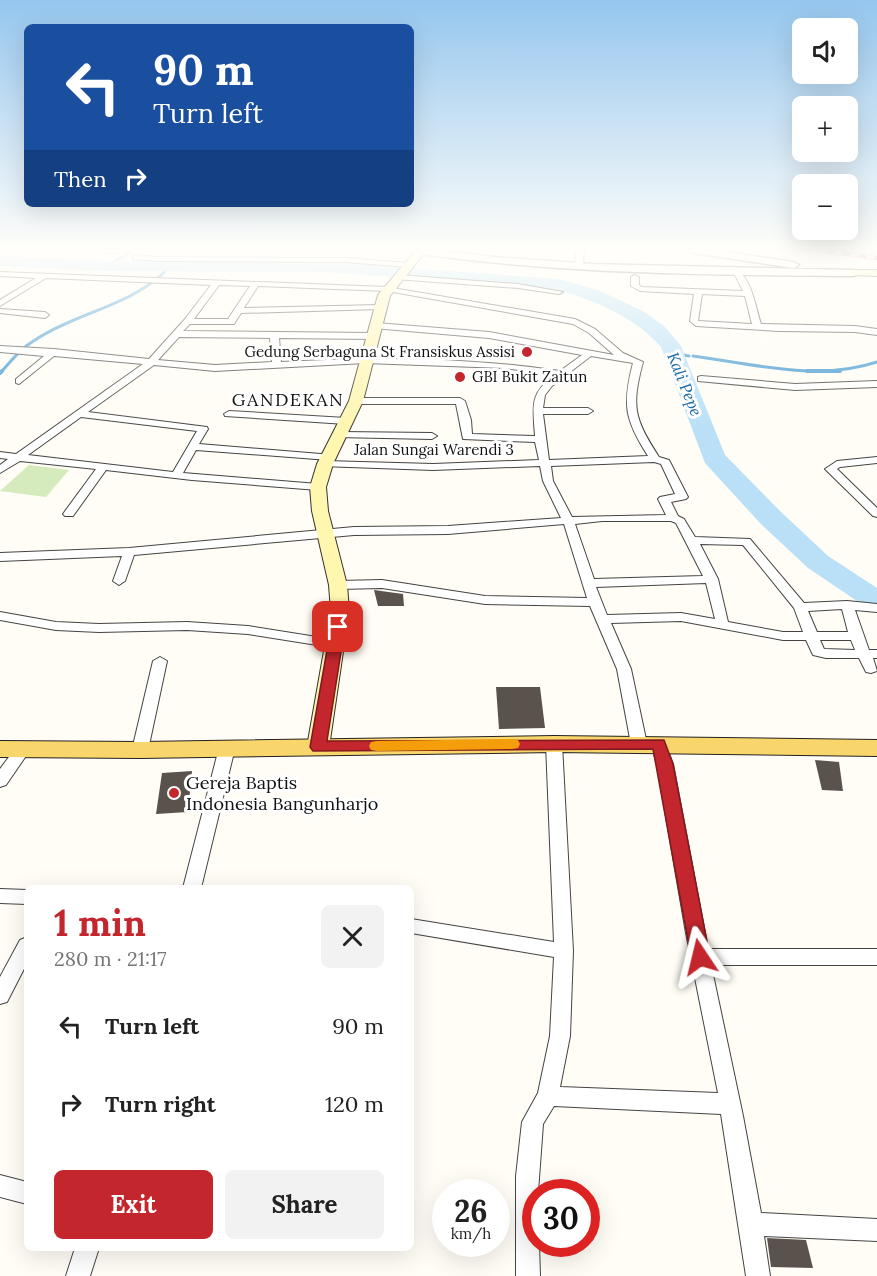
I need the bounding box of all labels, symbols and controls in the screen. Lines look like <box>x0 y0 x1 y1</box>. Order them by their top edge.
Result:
map controls <box>792 18 858 240</box>
button: sound <box>792 18 858 84</box>
text: 90 m <box>153 43 254 97</box>
icon: left <box>54 48 132 126</box>
text: Turn left <box>153 96 263 130</box>
button: + <box>792 96 858 162</box>
icon: right <box>119 162 152 195</box>
text: Then <box>54 165 107 193</box>
button: − <box>792 174 858 240</box>
place label: Gedung Serbaguna St Fransiskus Assisi <box>245 342 515 361</box>
marker: Gedung Serbaguna St Fransiskus Assisi <box>520 345 534 359</box>
water label: Kali Pepe <box>663 349 707 419</box>
place label: GBI Bukit Zaitun <box>472 367 587 386</box>
marker: GBI Bukit Zaitun <box>453 370 467 384</box>
district label: GANDEKAN <box>232 388 344 411</box>
street label: Jalan Sungai Warendi 3 <box>353 440 514 459</box>
pin <box>312 601 363 652</box>
icon: arrive <box>321 610 354 643</box>
place label: Gereja Baptis Indonesia Bangunharjo <box>186 771 378 815</box>
marker: Gereja Baptis Indonesia Bangunharjo <box>167 786 181 800</box>
text: 1 min <box>54 900 146 946</box>
button: close <box>321 905 384 968</box>
position arrow <box>668 925 732 989</box>
text: 280 m · 21:17 <box>54 946 167 971</box>
icon: left <box>54 1010 87 1043</box>
text: Turn left <box>105 1012 199 1040</box>
text: 90 m <box>332 1012 384 1040</box>
icon: right <box>54 1088 87 1121</box>
text: Turn right <box>105 1090 216 1118</box>
text: 120 m <box>325 1090 384 1118</box>
button: Exit <box>54 1170 213 1239</box>
button: Share <box>225 1170 384 1239</box>
speed limit sign: 30 <box>522 1179 600 1257</box>
text: 26 <box>454 1192 488 1230</box>
text: km/h <box>451 1224 491 1243</box>

